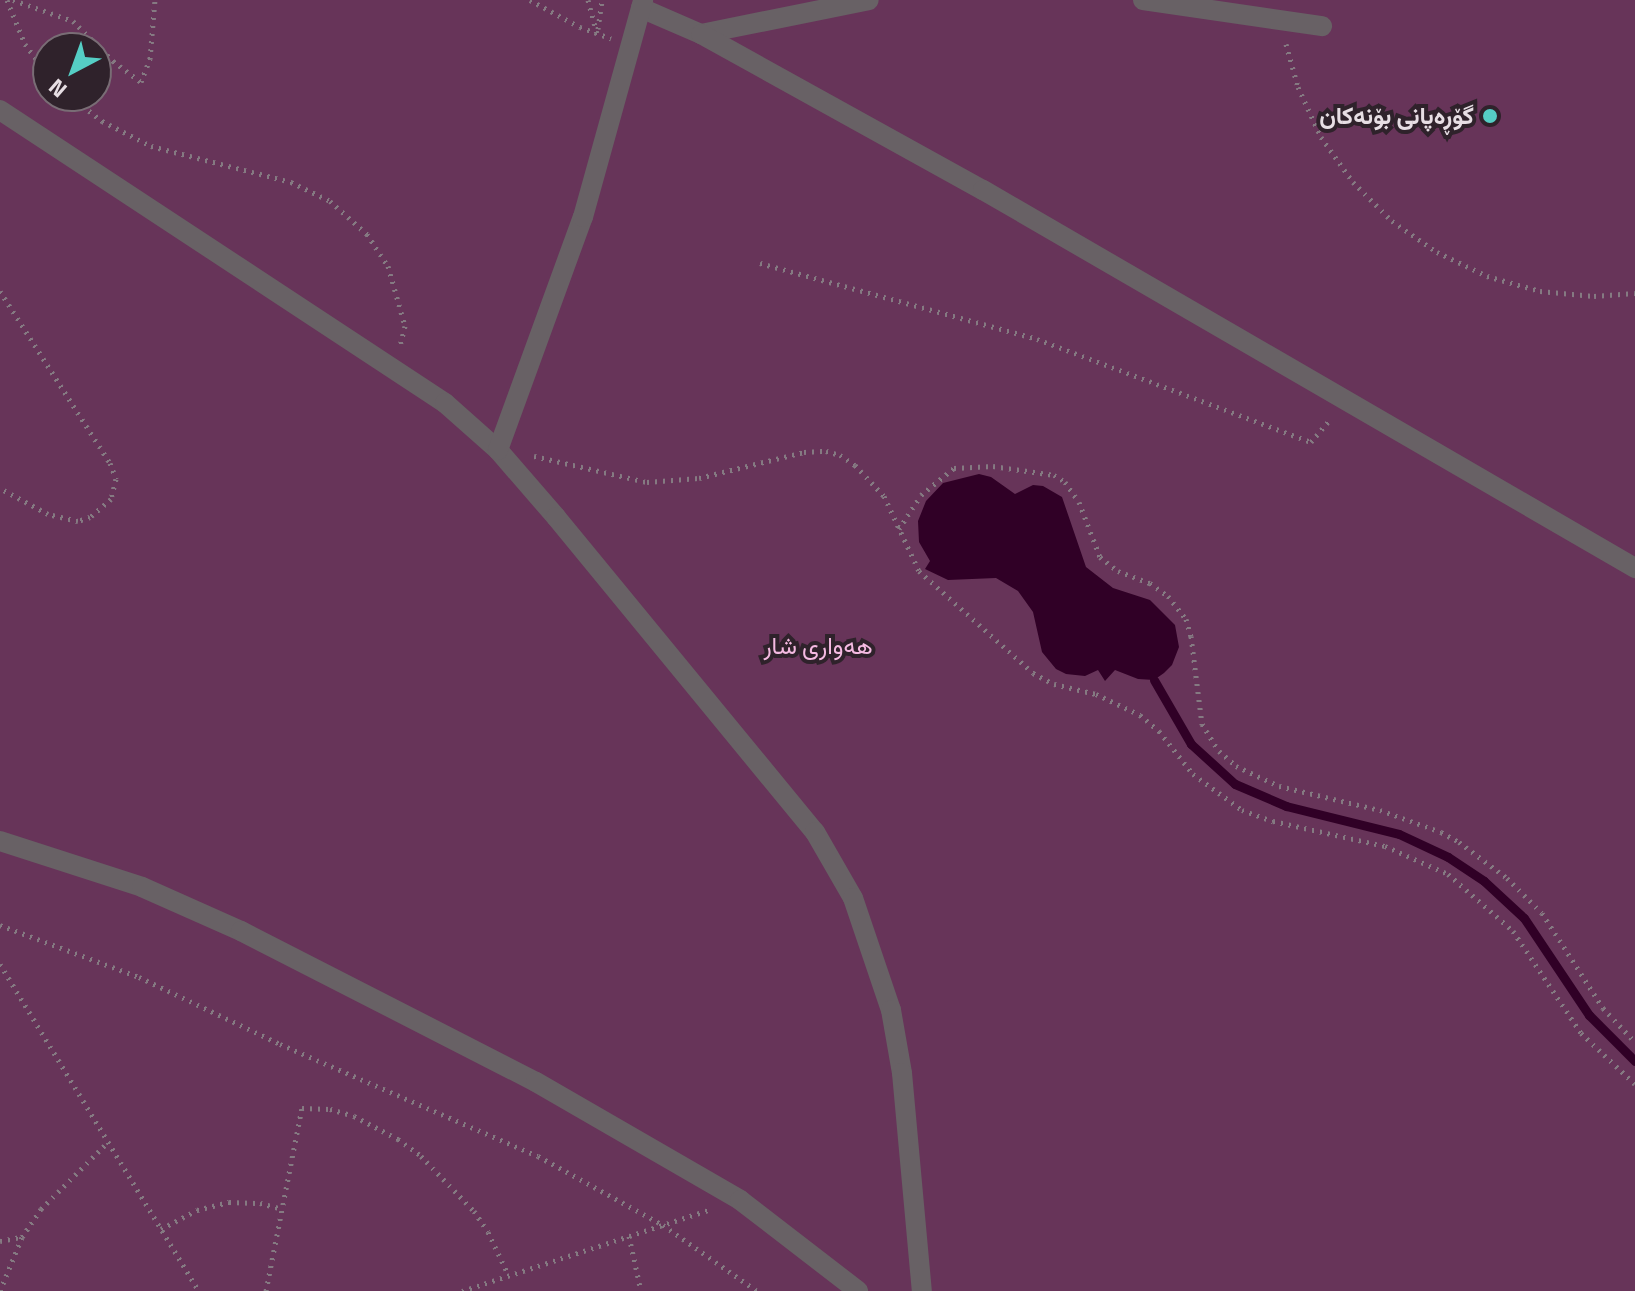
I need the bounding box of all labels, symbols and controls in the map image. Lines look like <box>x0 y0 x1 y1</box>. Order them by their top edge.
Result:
north arrow <box>32 32 112 112</box>
text: N <box>41 71 74 106</box>
place label: گۆڕەپانی بۆنەکان <box>1319 102 1474 130</box>
marker: گۆڕەپانی بۆنەکان <box>1481 107 1499 125</box>
park label: هەواری شار <box>763 632 873 660</box>

